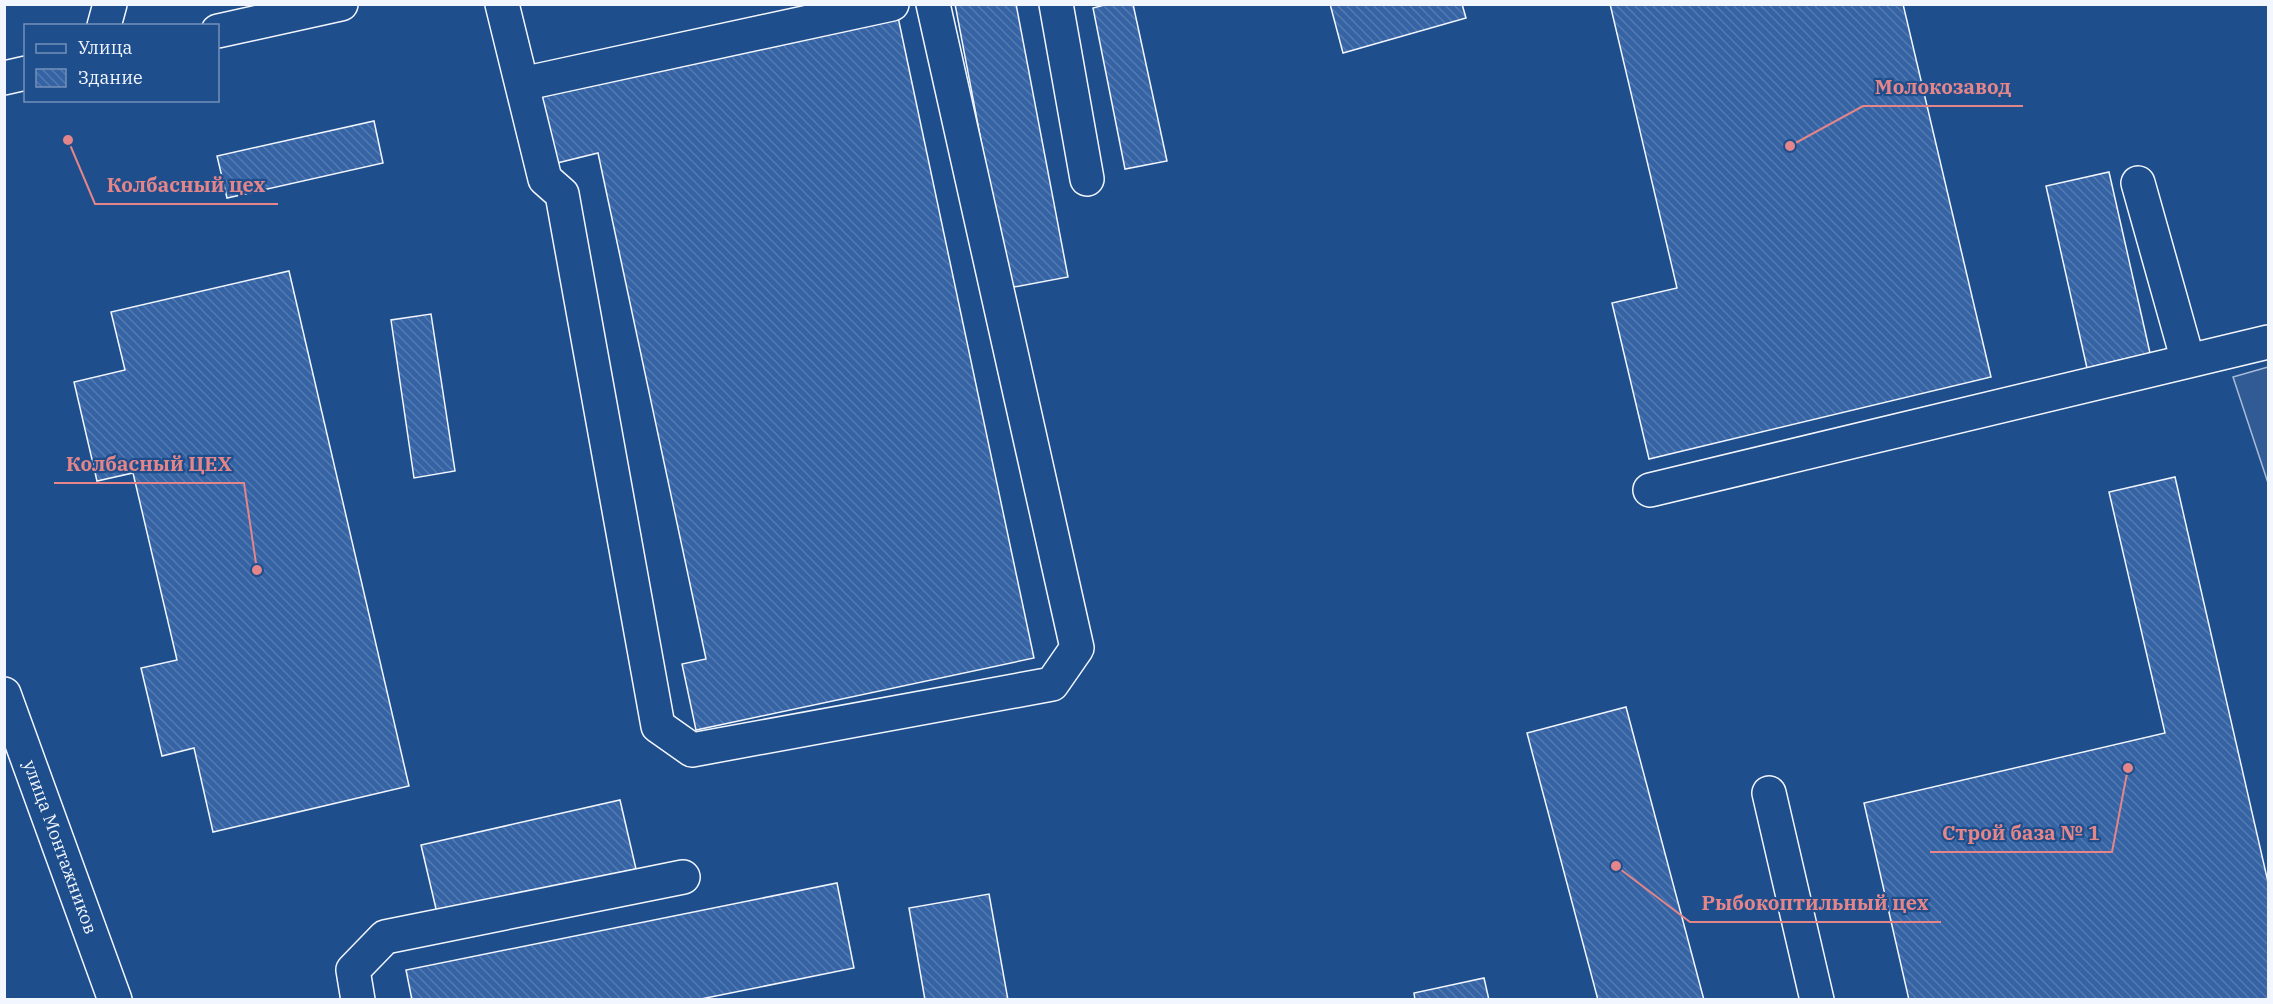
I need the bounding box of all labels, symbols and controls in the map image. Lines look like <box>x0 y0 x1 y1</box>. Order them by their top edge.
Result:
legend <box>24 24 219 102</box>
text: Улица <box>78 36 133 59</box>
text: Здание <box>78 66 143 89</box>
callout: Молокозавод <box>1863 68 2023 106</box>
text: Молокозавод <box>1875 73 2011 100</box>
callout: Колбасный цех <box>95 166 278 204</box>
text: Колбасный цех <box>107 171 265 198</box>
callout: Колбасный ЦЕХ <box>54 445 244 483</box>
text: Колбасный ЦЕХ <box>66 450 232 477</box>
street label: улица Монтажников <box>18 757 103 937</box>
callout: Строй база № 1 <box>1930 814 2112 852</box>
text: Строй база № 1 <box>1942 819 2100 846</box>
callout: Рыбокоптильный цех <box>1690 884 1941 922</box>
text: Рыбокоптильный цех <box>1701 889 1929 916</box>

